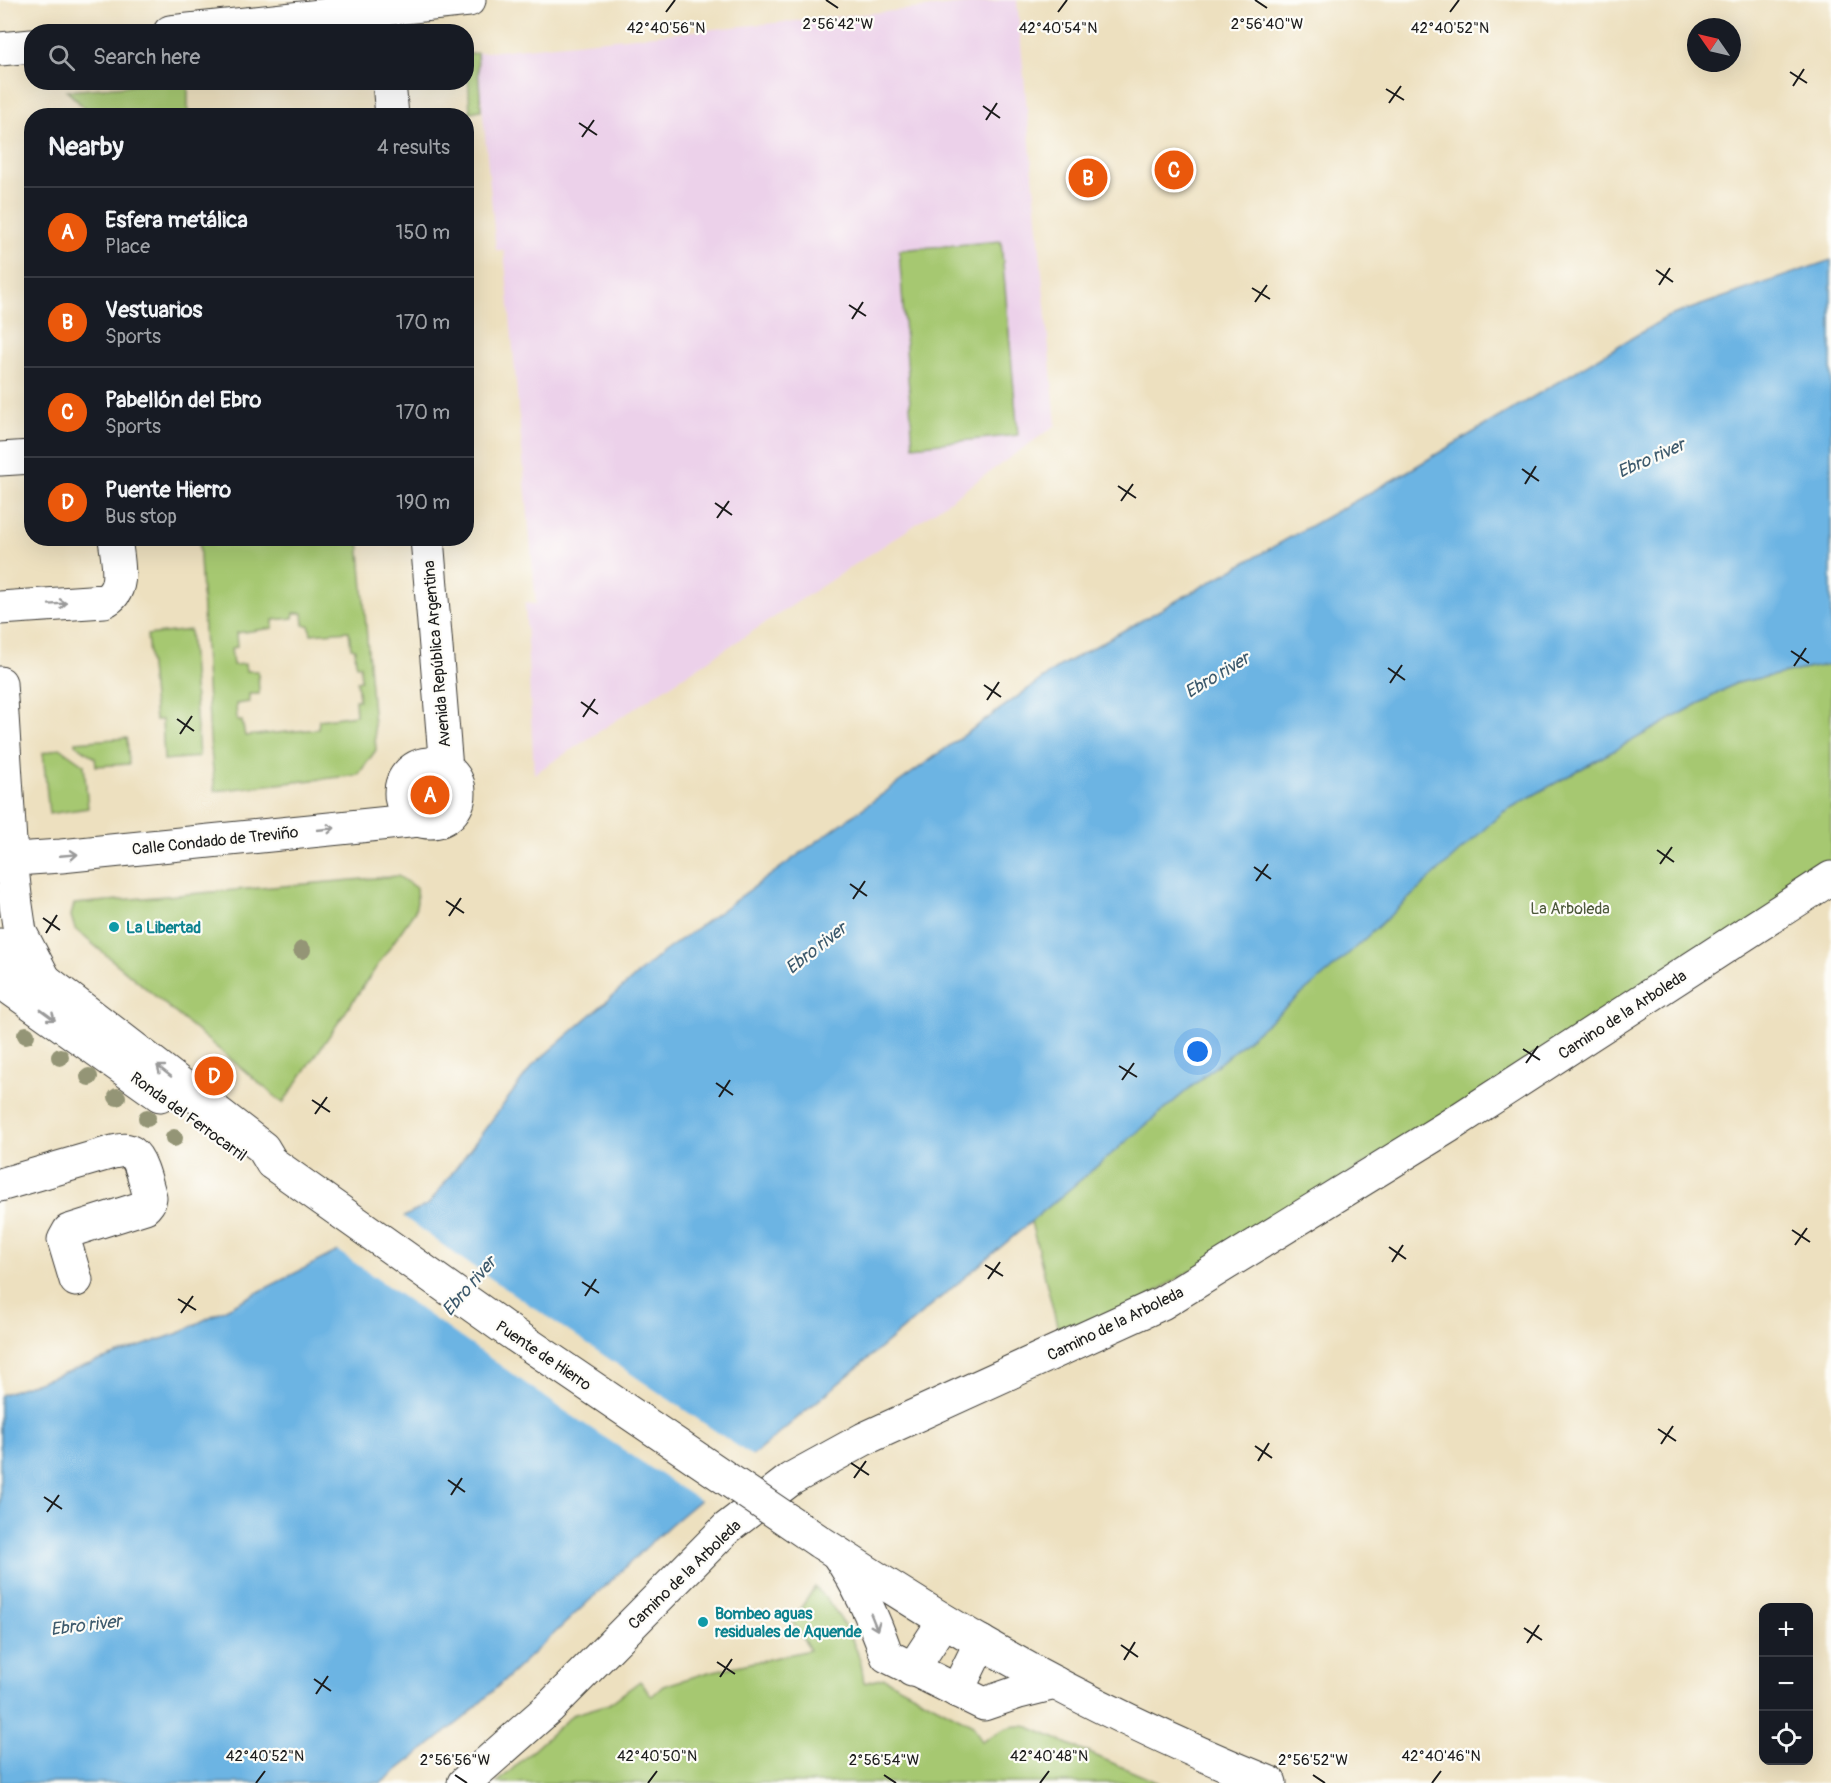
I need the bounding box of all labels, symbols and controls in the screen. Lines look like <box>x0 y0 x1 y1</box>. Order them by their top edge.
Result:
text: 2°56'42"W <box>803 15 874 34</box>
text: 2°56'40"W <box>1231 15 1304 34</box>
north arrow <box>1687 18 1741 72</box>
text: 42°40'56"N <box>627 19 705 38</box>
text: 42°40'54"N <box>1019 19 1097 38</box>
text: 42°40'52"N <box>1411 19 1489 38</box>
search box <box>24 24 474 90</box>
icon: search <box>45 41 78 74</box>
text: Search here <box>93 43 200 71</box>
text: Nearby <box>48 131 124 163</box>
text: 4 results <box>377 135 450 160</box>
pin: C <box>1154 148 1194 192</box>
pin: B <box>1068 156 1108 201</box>
text: Esfera metálica <box>105 206 248 234</box>
text: A <box>61 220 74 245</box>
text: 150 m <box>396 220 450 245</box>
text: Place <box>105 234 150 259</box>
text: Vestuarios <box>105 296 202 324</box>
text: B <box>62 310 73 335</box>
text: 170 m <box>396 310 450 335</box>
text: Sports <box>105 324 161 349</box>
text: Pabellón del Ebro <box>105 386 261 414</box>
text: C <box>61 400 74 425</box>
text: 170 m <box>396 400 450 425</box>
text: Sports <box>105 414 161 439</box>
water label: Ebro river <box>1614 432 1691 483</box>
text: Puente Hierro <box>105 476 231 504</box>
text: D <box>61 490 74 515</box>
text: 190 m <box>396 490 450 515</box>
text: Bus stop <box>105 504 177 529</box>
street label: Avenida República Argentina <box>419 560 455 748</box>
one-way arrow <box>48 599 68 610</box>
water label: Ebro river <box>1181 646 1256 704</box>
pin: A <box>410 772 450 818</box>
street label: Calle Condado de Treviño <box>131 822 300 860</box>
one-way arrow <box>315 823 335 834</box>
one-way arrow <box>58 849 78 860</box>
park label: La Arboleda <box>1530 899 1610 919</box>
water label: Ebro river <box>781 916 854 979</box>
place label: La Libertad <box>126 918 201 938</box>
marker: La Libertad <box>107 920 121 934</box>
street label: Camino de la Arboleda <box>1555 966 1691 1064</box>
one-way arrow <box>39 1009 55 1021</box>
your location <box>1183 1037 1212 1066</box>
pin: D <box>194 1054 234 1098</box>
one-way arrow <box>157 1065 173 1078</box>
street label: Ronda del Ferrocarril <box>126 1068 251 1166</box>
water label: Ebro river <box>437 1250 503 1321</box>
street label: Camino de la Arboleda <box>1044 1282 1187 1366</box>
street label: Puente de Hierro <box>492 1316 595 1395</box>
street label: Camino de la Arboleda <box>624 1516 745 1634</box>
map controls <box>1759 1603 1813 1765</box>
button: + <box>1759 1603 1813 1657</box>
place label: Bombeo aguas residuales de Aquende <box>715 1604 863 1642</box>
water label: Ebro river <box>49 1609 125 1641</box>
one-way arrow <box>869 1612 880 1631</box>
marker: Bombeo aguas residuales de Aquende <box>696 1615 710 1629</box>
button: − <box>1759 1657 1813 1711</box>
button: locate <box>1759 1711 1813 1765</box>
text: 42°40'52"N <box>226 1747 304 1766</box>
text: 42°40'50"N <box>617 1747 697 1766</box>
text: 42°40'48"N <box>1010 1747 1088 1766</box>
text: 42°40'46"N <box>1401 1747 1481 1766</box>
text: 2°56'56"W <box>420 1751 490 1770</box>
text: 2°56'54"W <box>849 1751 919 1770</box>
text: 2°56'52"W <box>1278 1751 1348 1770</box>

